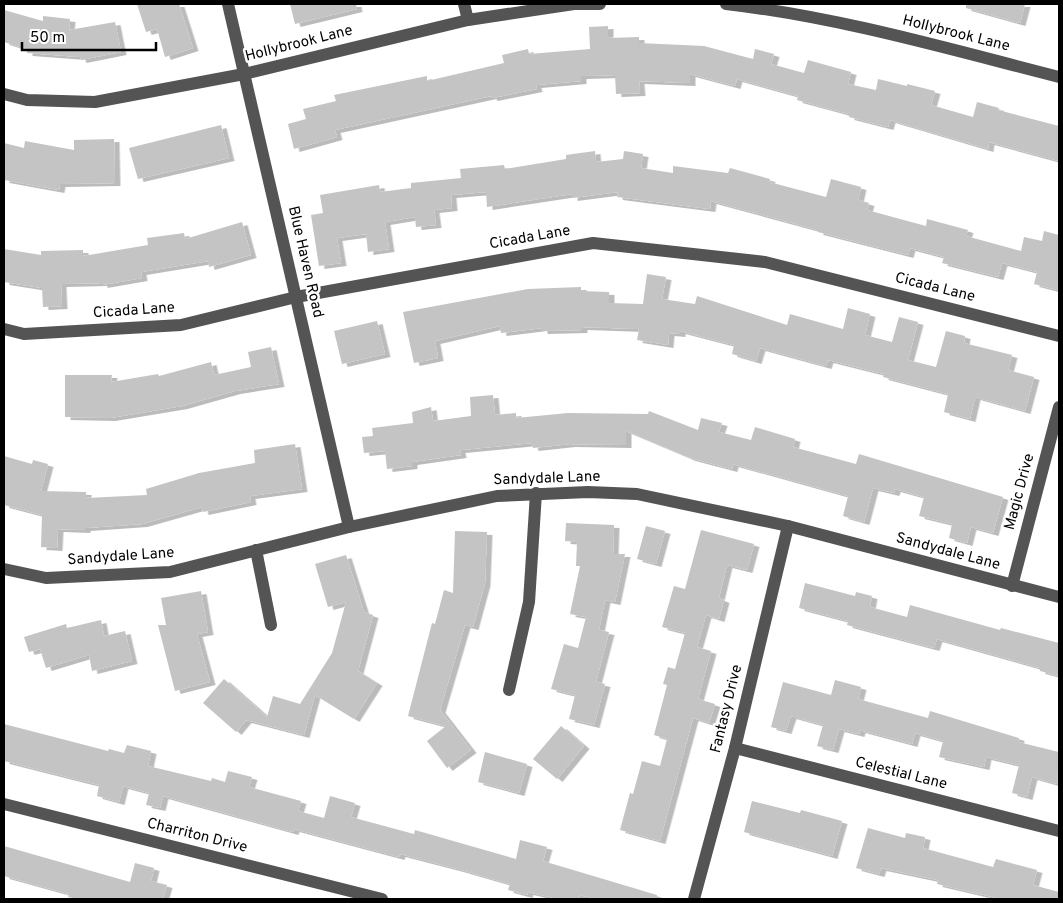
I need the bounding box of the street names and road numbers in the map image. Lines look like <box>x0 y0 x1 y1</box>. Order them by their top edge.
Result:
street label: Hollybrook Lane <box>900 11 1012 57</box>
street label: Hollybrook Lane <box>243 21 355 67</box>
street label: Blue Haven Road <box>283 204 327 320</box>
street label: Cicada Lane <box>488 222 572 254</box>
street label: Cicada Lane <box>893 269 977 307</box>
street label: Cicada Lane <box>92 299 176 323</box>
street label: Magic Drive <box>1001 452 1039 532</box>
street label: Sandydale Lane <box>493 468 601 490</box>
street label: Sandydale Lane <box>894 529 1002 575</box>
street label: Sandydale Lane <box>67 544 175 570</box>
street label: Fantasy Drive <box>707 663 747 755</box>
street label: Celestial Lane <box>853 753 949 795</box>
street label: Charriton Drive <box>145 814 249 858</box>

